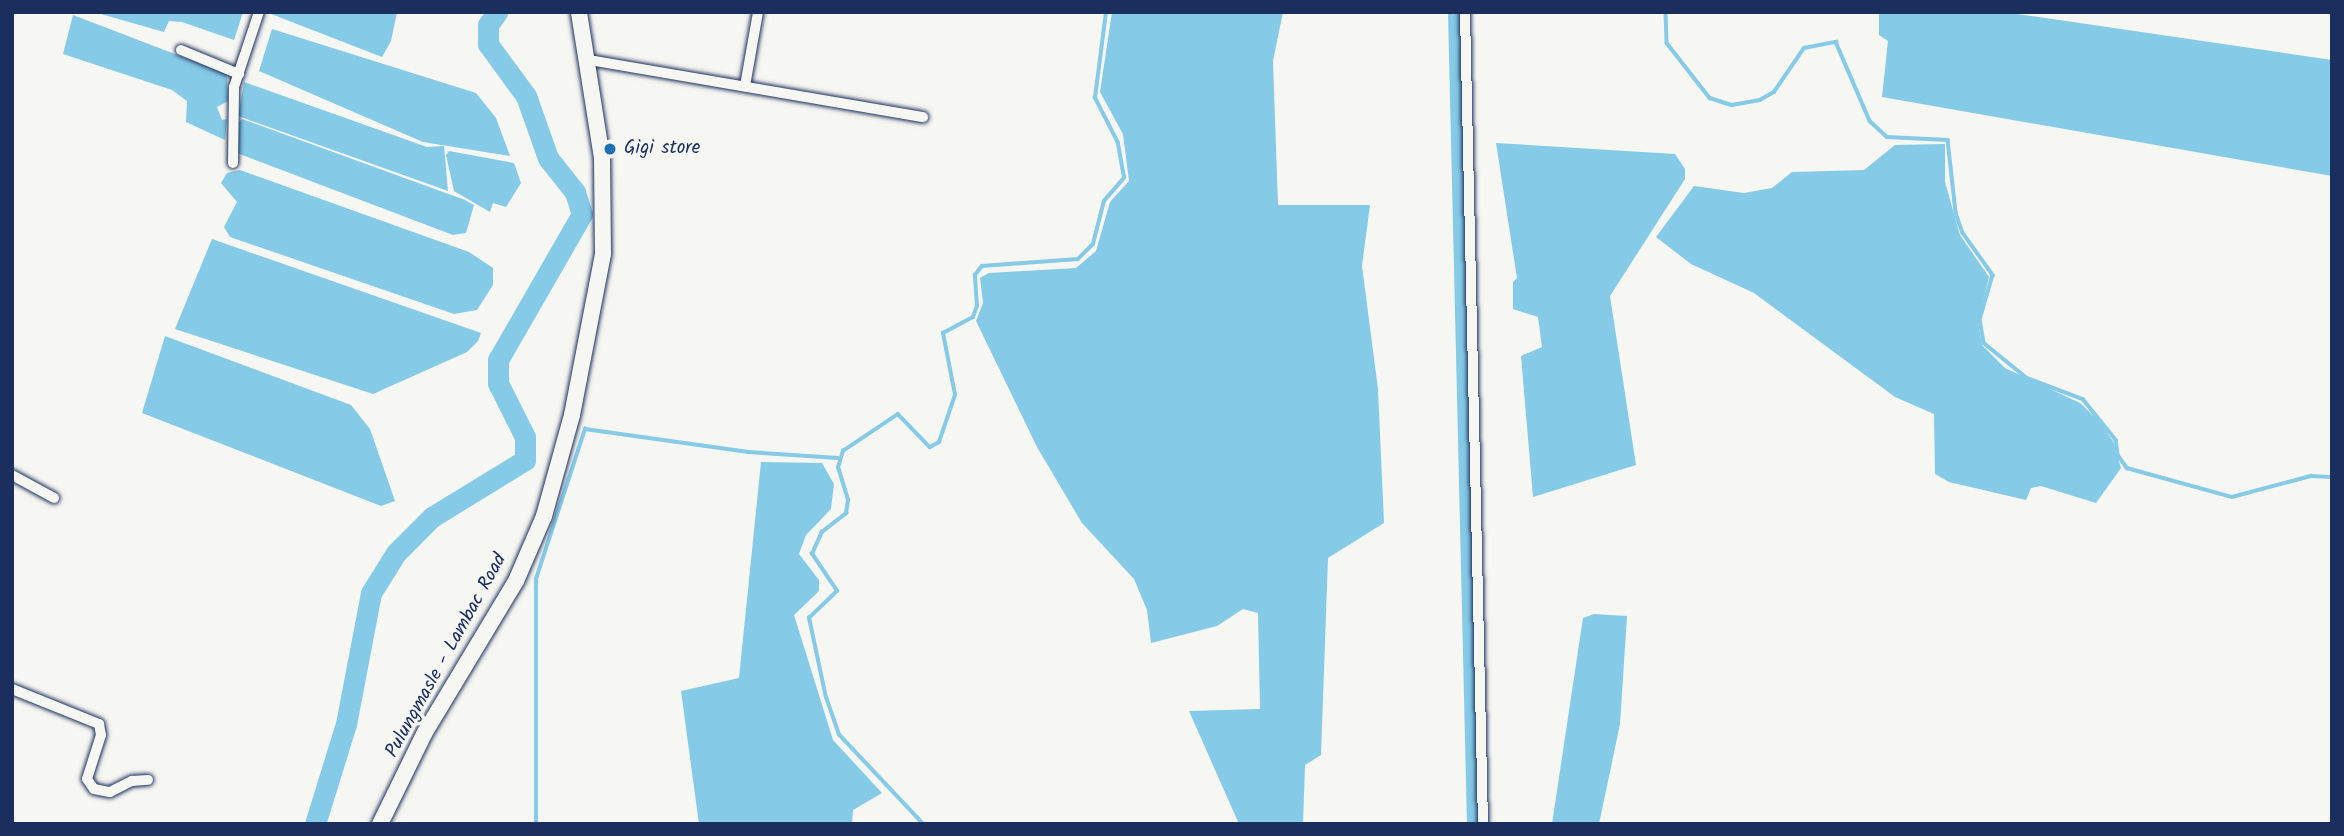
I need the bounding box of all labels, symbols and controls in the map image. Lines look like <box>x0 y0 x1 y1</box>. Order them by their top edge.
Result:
place label: Gigi store <box>624 138 700 160</box>
marker: Gigi store <box>602 141 618 157</box>
street label: Pulungmasle - Lambac Road <box>381 550 513 762</box>

